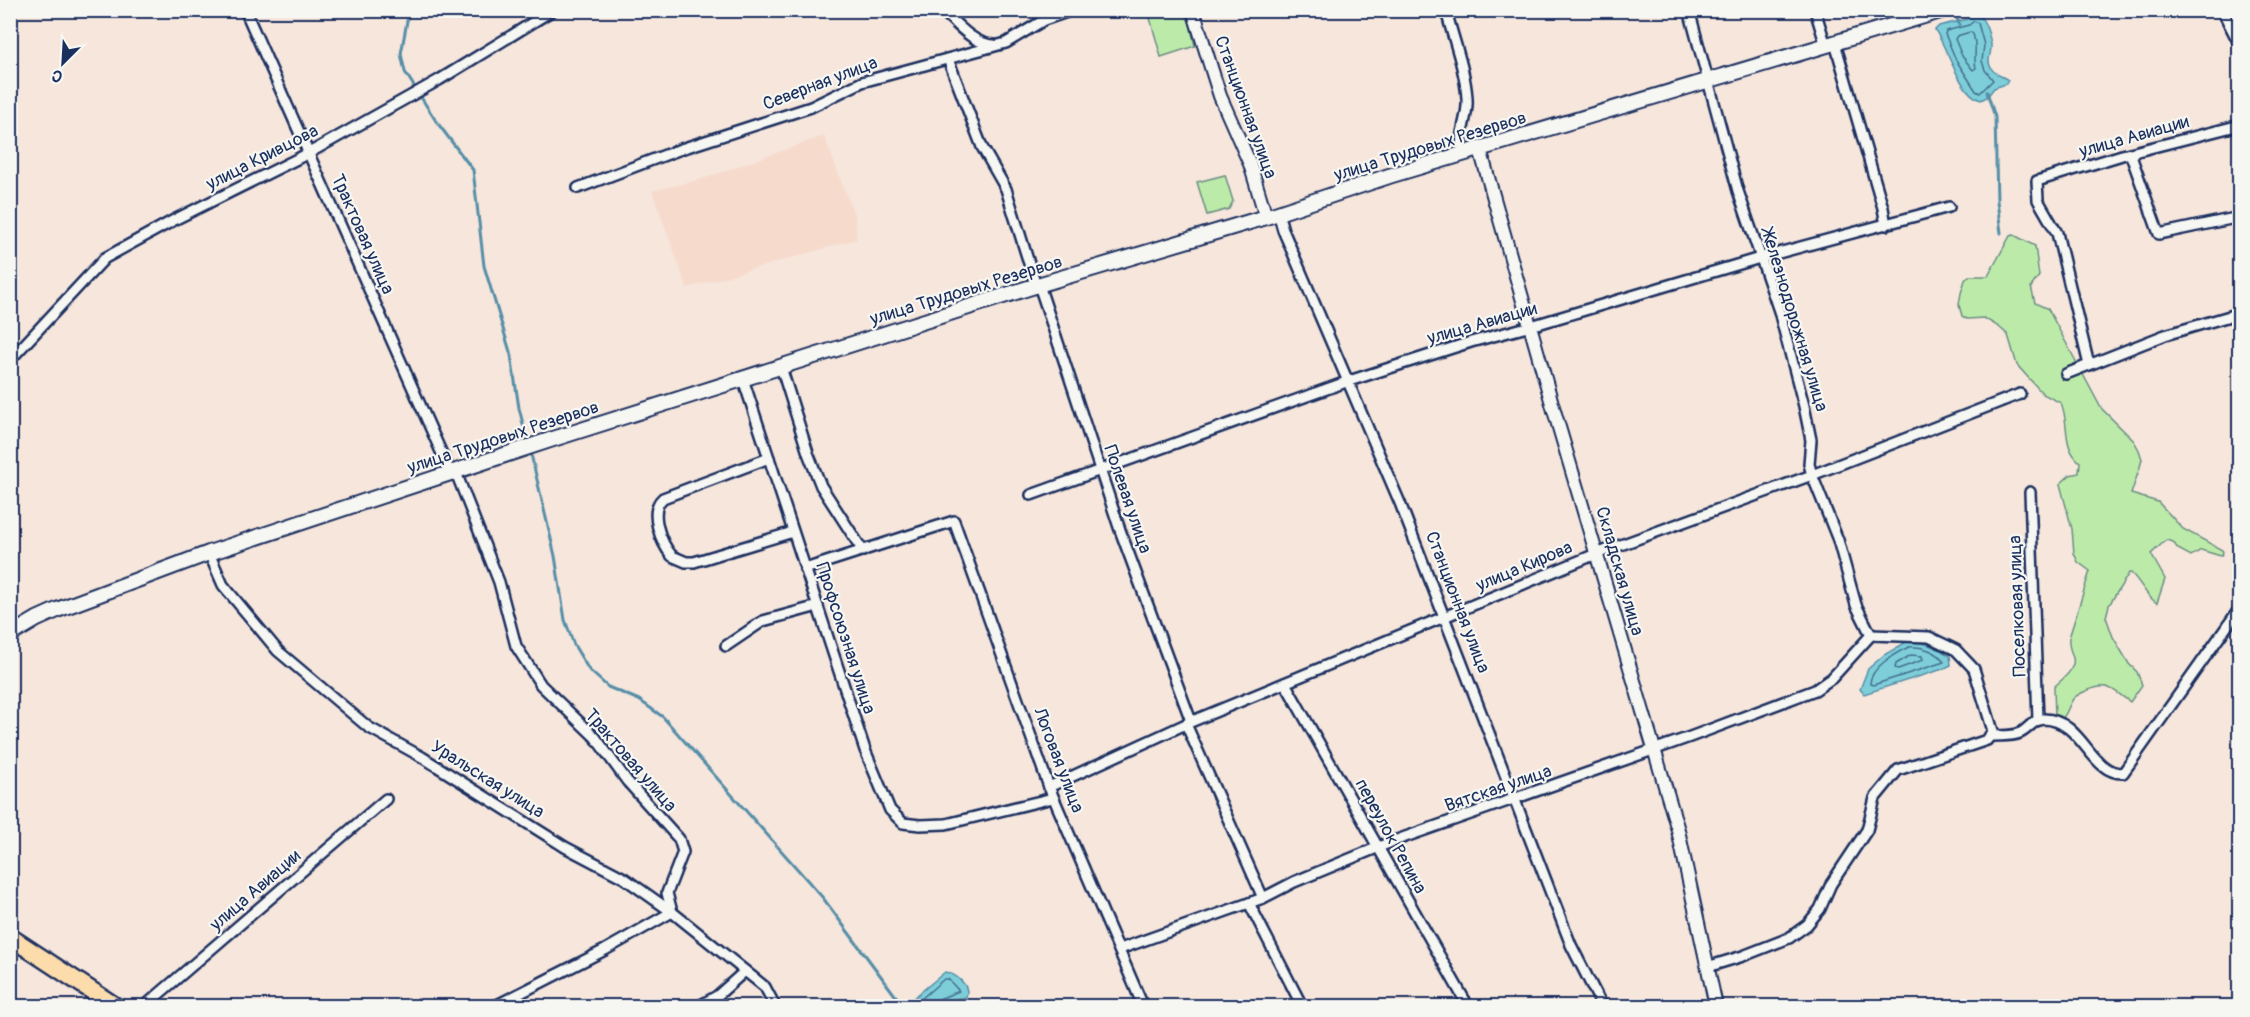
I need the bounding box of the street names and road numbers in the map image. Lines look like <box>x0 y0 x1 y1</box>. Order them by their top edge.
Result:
street label: Станционная улица <box>1209 33 1282 182</box>
street label: Северная улица <box>760 51 881 116</box>
street label: улица Трудовых Резервов <box>1330 106 1529 187</box>
street label: улица Авиации <box>2076 110 2192 163</box>
street label: улица Кривцова <box>201 119 322 196</box>
street label: Трактовая улица <box>326 170 399 298</box>
street label: Железнодорожная улица <box>1755 223 1833 414</box>
street label: улица Трудовых Резервов <box>866 250 1065 331</box>
street label: улица Авиации <box>1424 297 1540 350</box>
street label: улица Трудовых Резервов <box>404 396 602 480</box>
street label: Полевая улица <box>1098 442 1157 556</box>
street label: Складская улица <box>1590 504 1649 638</box>
street label: Станционная улица <box>1420 528 1495 676</box>
street label: Поселковая улица <box>2004 535 2031 677</box>
street label: улица Кирова <box>1472 536 1576 597</box>
street label: Профсоюзная улица <box>810 560 881 717</box>
street label: Логовая улица <box>1028 703 1089 816</box>
street label: Трактовая улица <box>580 704 682 817</box>
street label: Уральская улица <box>427 735 549 823</box>
street label: Вятская улица <box>1442 759 1555 818</box>
street label: переулок Репина <box>1350 775 1432 898</box>
street label: улица Авиации <box>204 845 305 937</box>

